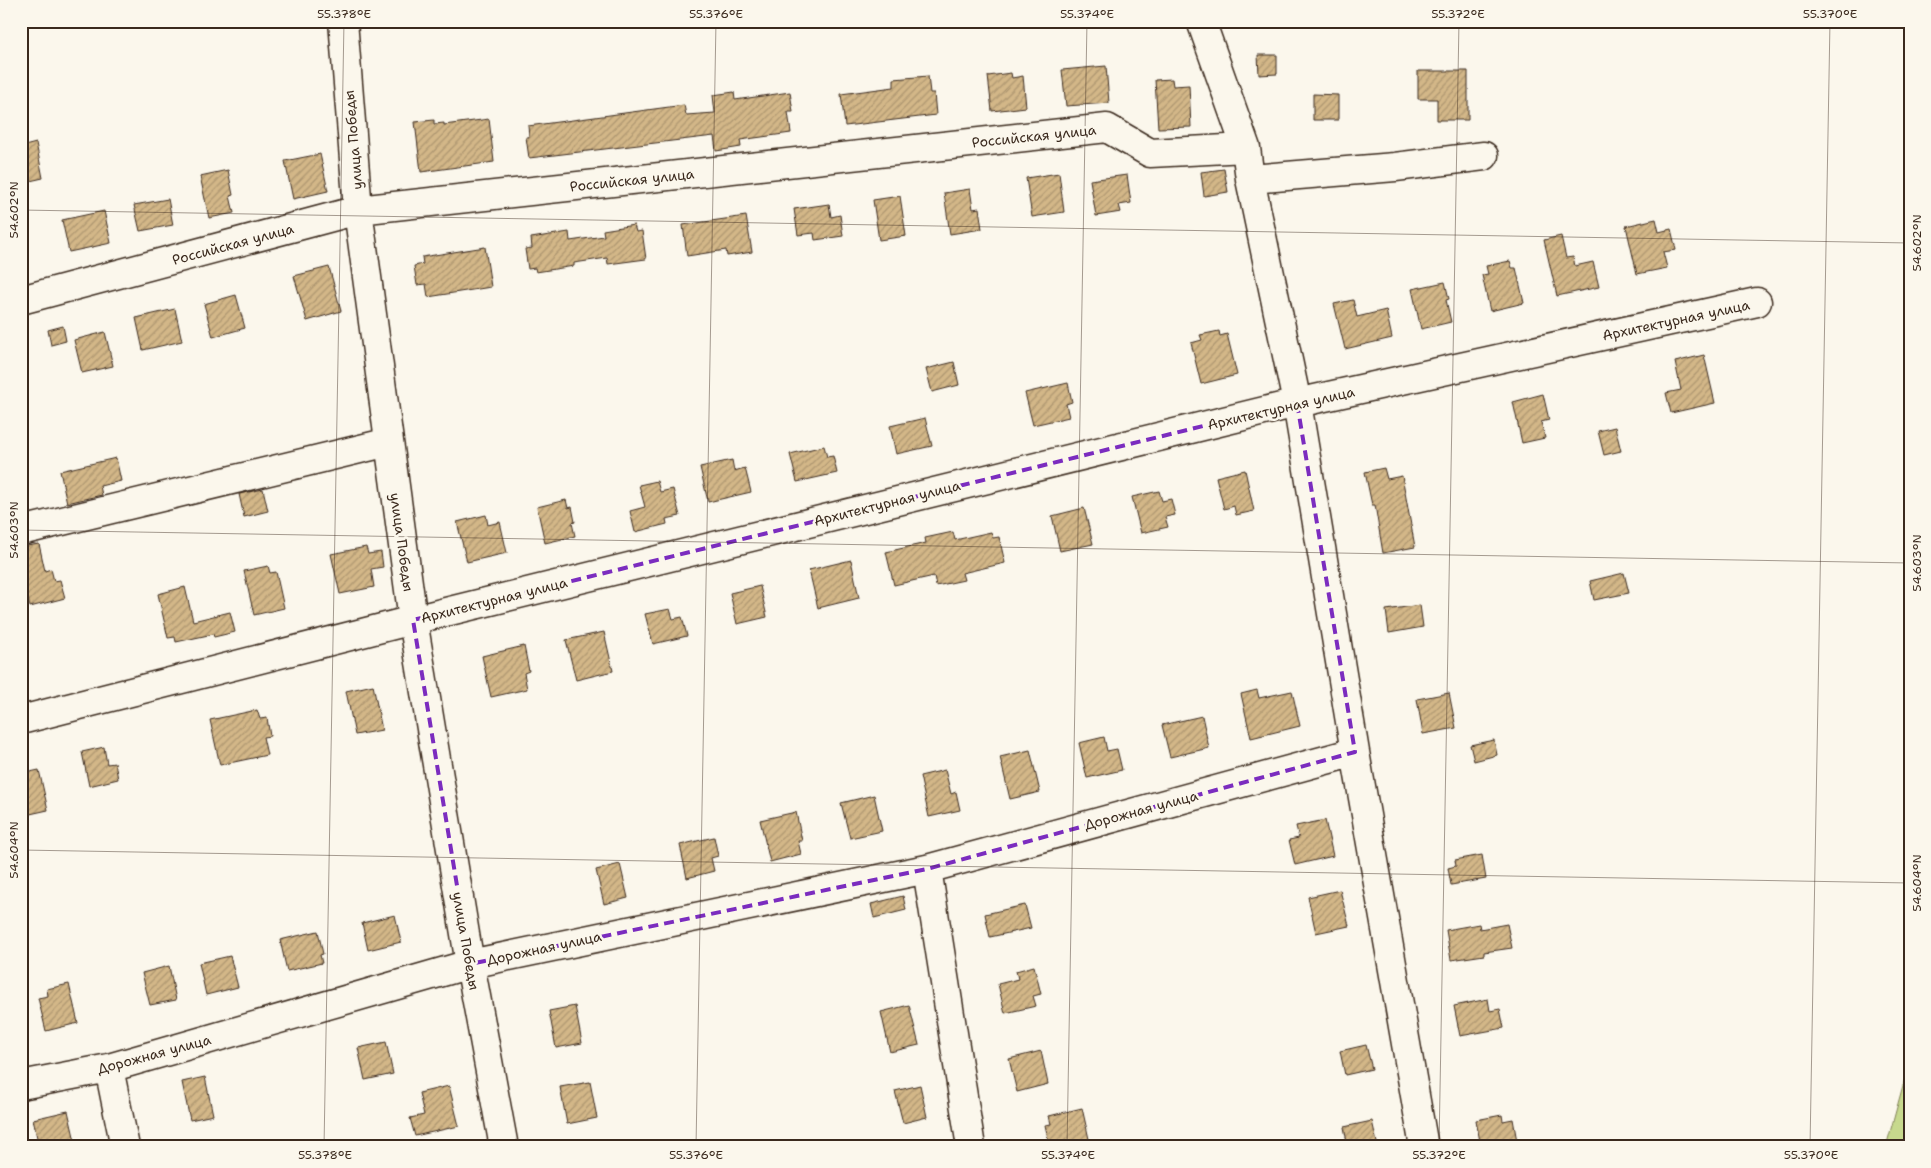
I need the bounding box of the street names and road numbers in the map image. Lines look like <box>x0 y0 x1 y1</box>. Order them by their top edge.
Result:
street label: улица Победы <box>340 90 366 190</box>
street label: Российская улица <box>971 120 1097 151</box>
street label: Российская улица <box>569 164 695 195</box>
street label: Российская улица <box>170 219 296 269</box>
street label: Архитектурная улица <box>1601 295 1752 344</box>
street label: Архитектурная улица <box>1206 382 1357 434</box>
street label: Архитектурная улица <box>812 476 962 530</box>
street label: улица Победы <box>386 491 418 593</box>
street label: Архитектурная улица <box>419 573 569 627</box>
street label: Дорожная улица <box>1082 786 1200 834</box>
street label: улица Победы <box>448 890 484 992</box>
street label: Дорожная улица <box>485 927 603 969</box>
street label: Дорожная улица <box>95 1030 213 1078</box>

